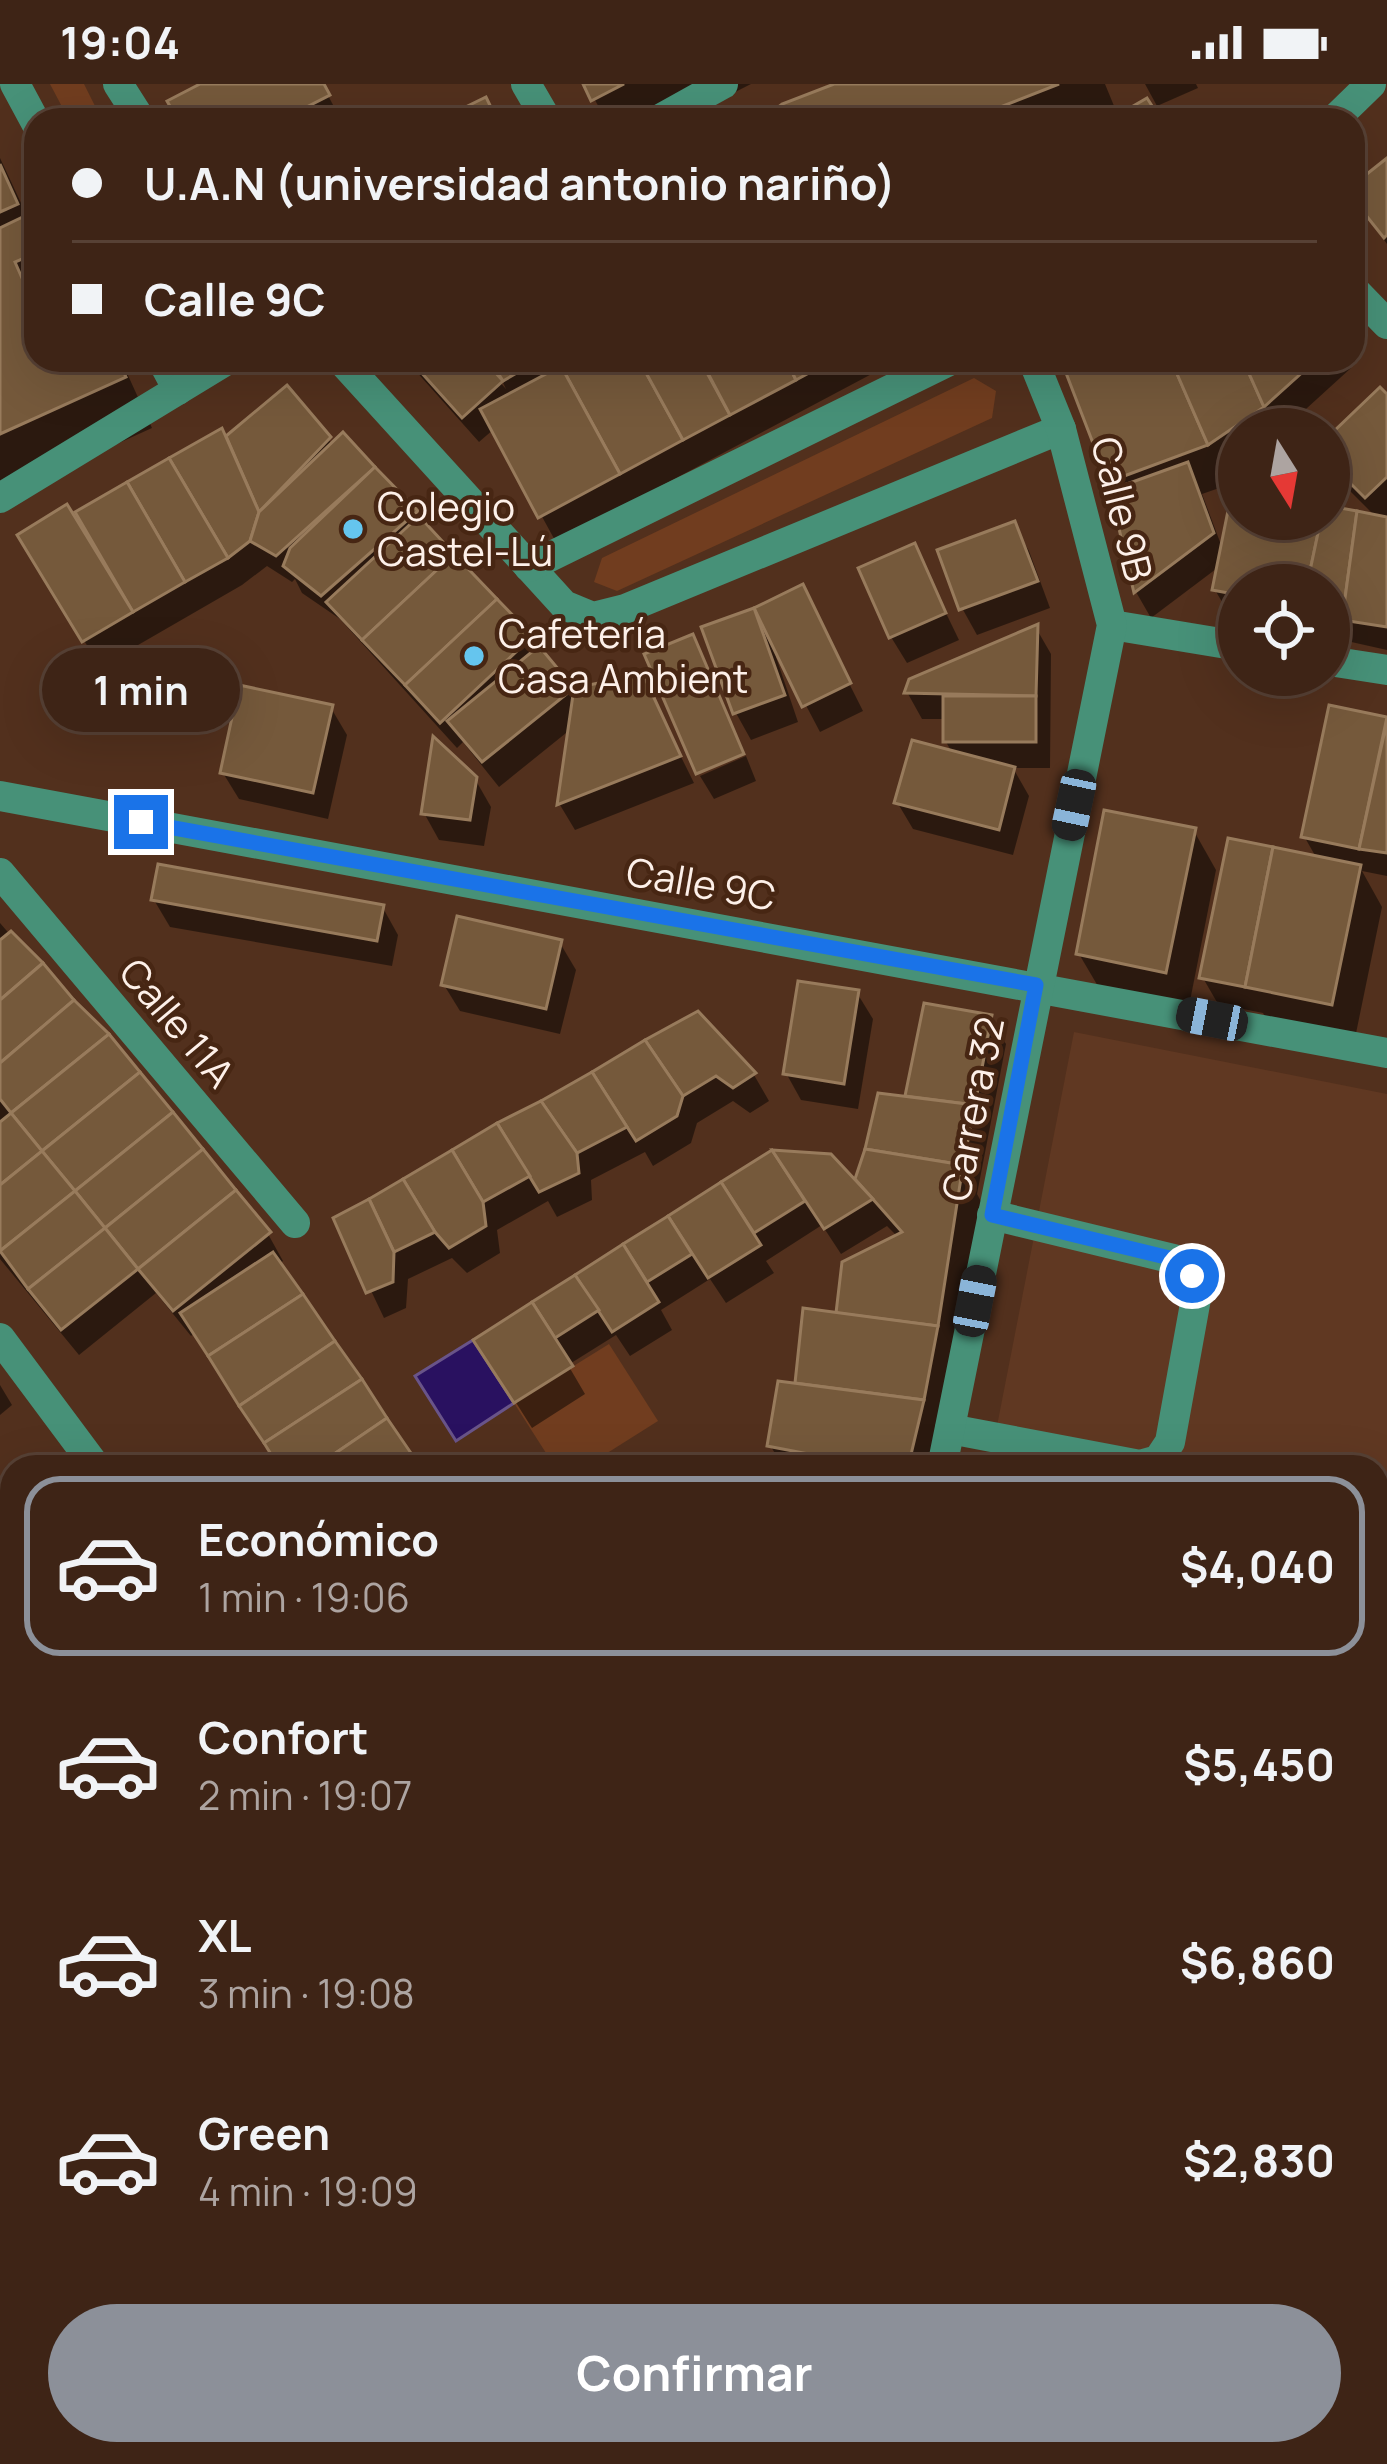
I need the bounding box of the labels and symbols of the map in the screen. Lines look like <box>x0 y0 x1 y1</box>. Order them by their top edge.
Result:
north arrow <box>1218 408 1350 540</box>
street label: Calle 9B <box>1079 431 1167 586</box>
place label: Colegio Castel-Lú <box>377 479 553 578</box>
marker: Colegio Castel-Lú <box>340 516 366 542</box>
place label: Cafetería Casa Ambient <box>498 606 748 705</box>
marker: Cafetería Casa Ambient <box>461 643 487 669</box>
callout: 1 min <box>42 648 240 732</box>
car <box>1049 766 1099 844</box>
route end <box>114 795 168 849</box>
street label: Calle 9C <box>622 843 780 923</box>
street label: Calle 11A <box>108 946 248 1099</box>
car <box>1173 994 1251 1044</box>
street label: Carrera 32 <box>928 1012 1016 1206</box>
route start <box>1165 1249 1219 1303</box>
car <box>950 1262 1000 1340</box>

